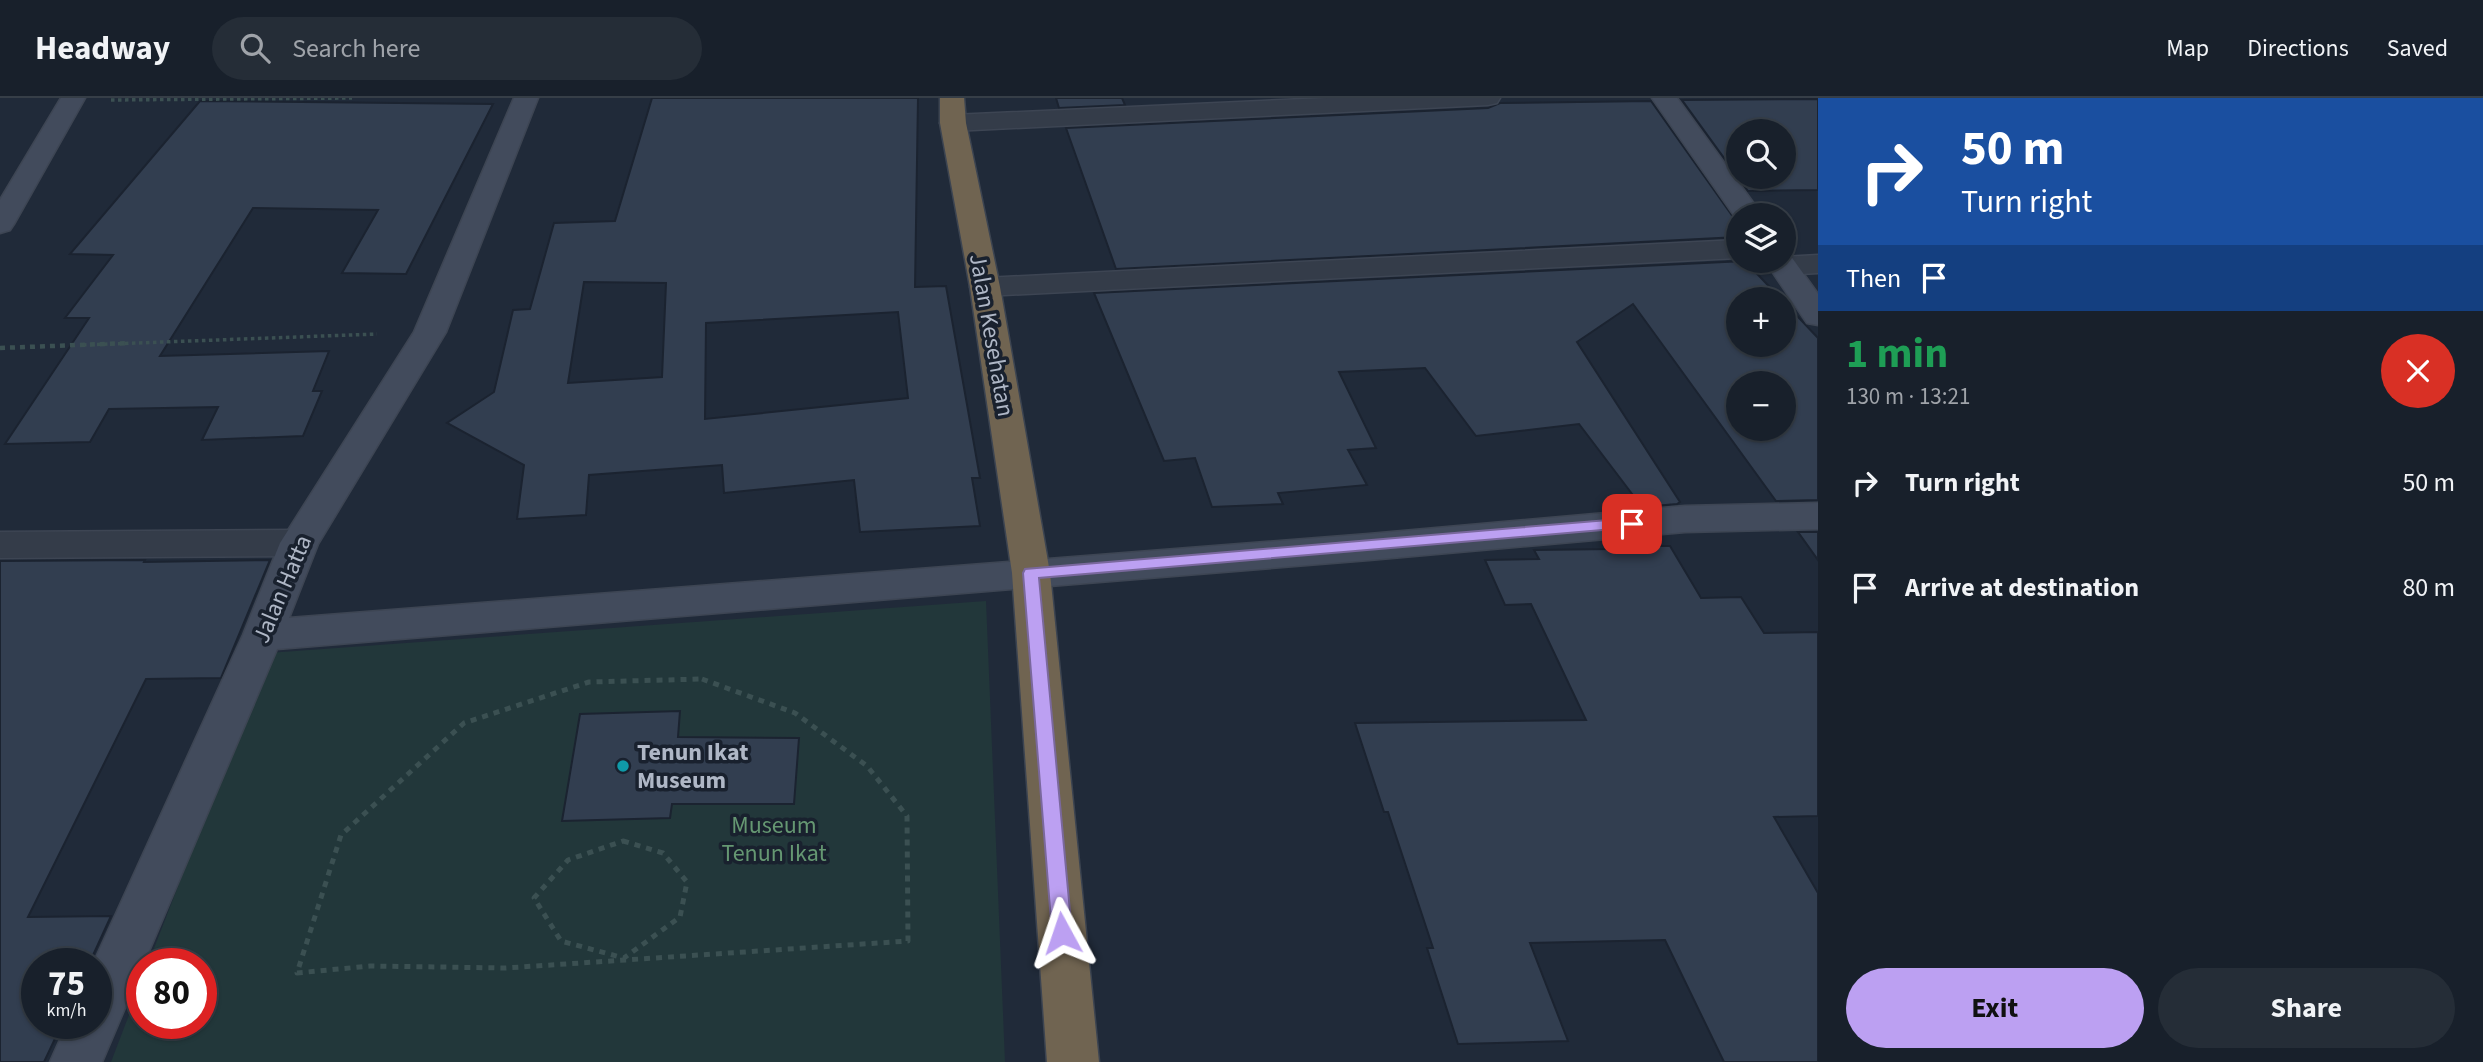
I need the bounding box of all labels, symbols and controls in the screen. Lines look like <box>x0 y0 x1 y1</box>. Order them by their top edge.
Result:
search box <box>212 17 702 80</box>
text: Headway <box>35 25 170 72</box>
icon: search <box>236 29 274 67</box>
text: Search here <box>292 30 420 67</box>
text: Map <box>2166 31 2209 66</box>
text: Directions <box>2247 31 2349 66</box>
text: Saved <box>2387 31 2448 66</box>
text: 50 m <box>1961 114 2065 184</box>
map controls <box>1726 119 1796 441</box>
button: search <box>1726 119 1796 189</box>
icon: right <box>1846 126 1937 217</box>
text: Turn right <box>1961 179 2092 225</box>
button: layers <box>1726 203 1796 273</box>
street label: Jalan Kesehatan <box>960 251 1023 419</box>
icon: arrive <box>1915 259 1953 297</box>
text: Then <box>1846 260 1901 297</box>
button: + <box>1726 287 1796 357</box>
text: 1 min <box>1846 324 1948 384</box>
button: close <box>2381 334 2455 408</box>
button: − <box>1726 371 1796 441</box>
text: 130 m · 13:21 <box>1846 380 1970 413</box>
icon: right <box>1846 464 1884 502</box>
text: Turn right <box>1905 464 2020 501</box>
text: 50 m <box>2402 464 2455 501</box>
pin <box>1602 494 1662 554</box>
icon: arrive <box>1613 505 1651 543</box>
street label: Jalan Hatta <box>244 530 321 649</box>
icon: arrive <box>1846 569 1884 607</box>
text: Arrive at destination <box>1905 569 2139 606</box>
text: 80 m <box>2402 569 2455 606</box>
place label: Tenun Ikat Museum <box>637 735 748 798</box>
marker: Tenun Ikat Museum <box>615 758 631 774</box>
park label: Museum Tenun Ikat <box>721 808 827 871</box>
position arrow <box>1025 896 1099 970</box>
speed limit sign: 80 <box>126 948 217 1039</box>
text: 75 <box>48 959 85 1009</box>
button: Exit <box>1846 968 2144 1048</box>
button: Share <box>2158 968 2455 1048</box>
text: km/h <box>47 998 86 1023</box>

